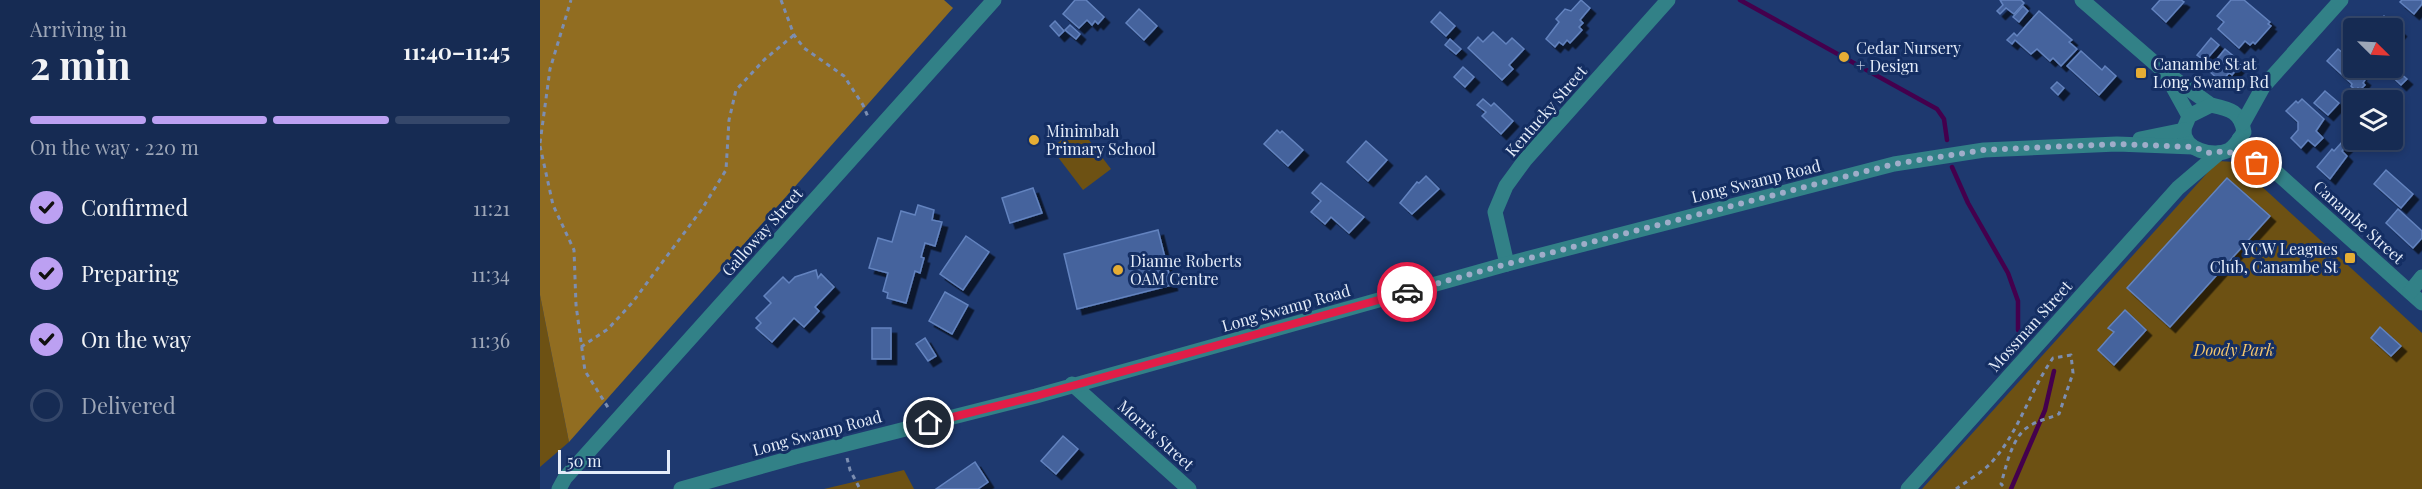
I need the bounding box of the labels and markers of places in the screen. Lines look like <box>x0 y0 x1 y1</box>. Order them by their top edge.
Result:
place label: Cedar Nursery + Design <box>1856 37 1961 76</box>
marker: Cedar Nursery + Design <box>1837 50 1851 64</box>
place label: Canambe St at Long Swamp Rd <box>2153 53 2269 92</box>
marker: Canambe St at Long Swamp Rd <box>2134 66 2148 80</box>
place label: Minimbah Primary School <box>1046 120 1156 159</box>
marker: Minimbah Primary School <box>1027 133 1041 147</box>
pin <box>2231 137 2282 188</box>
place label: YCW Leagues Club, Canambe St <box>2210 238 2338 277</box>
place label: Dianne Roberts OAM Centre <box>1130 250 1242 289</box>
marker: YCW Leagues Club, Canambe St <box>2343 251 2357 265</box>
marker: Dianne Roberts OAM Centre <box>1111 263 1125 277</box>
pin <box>903 397 954 448</box>

